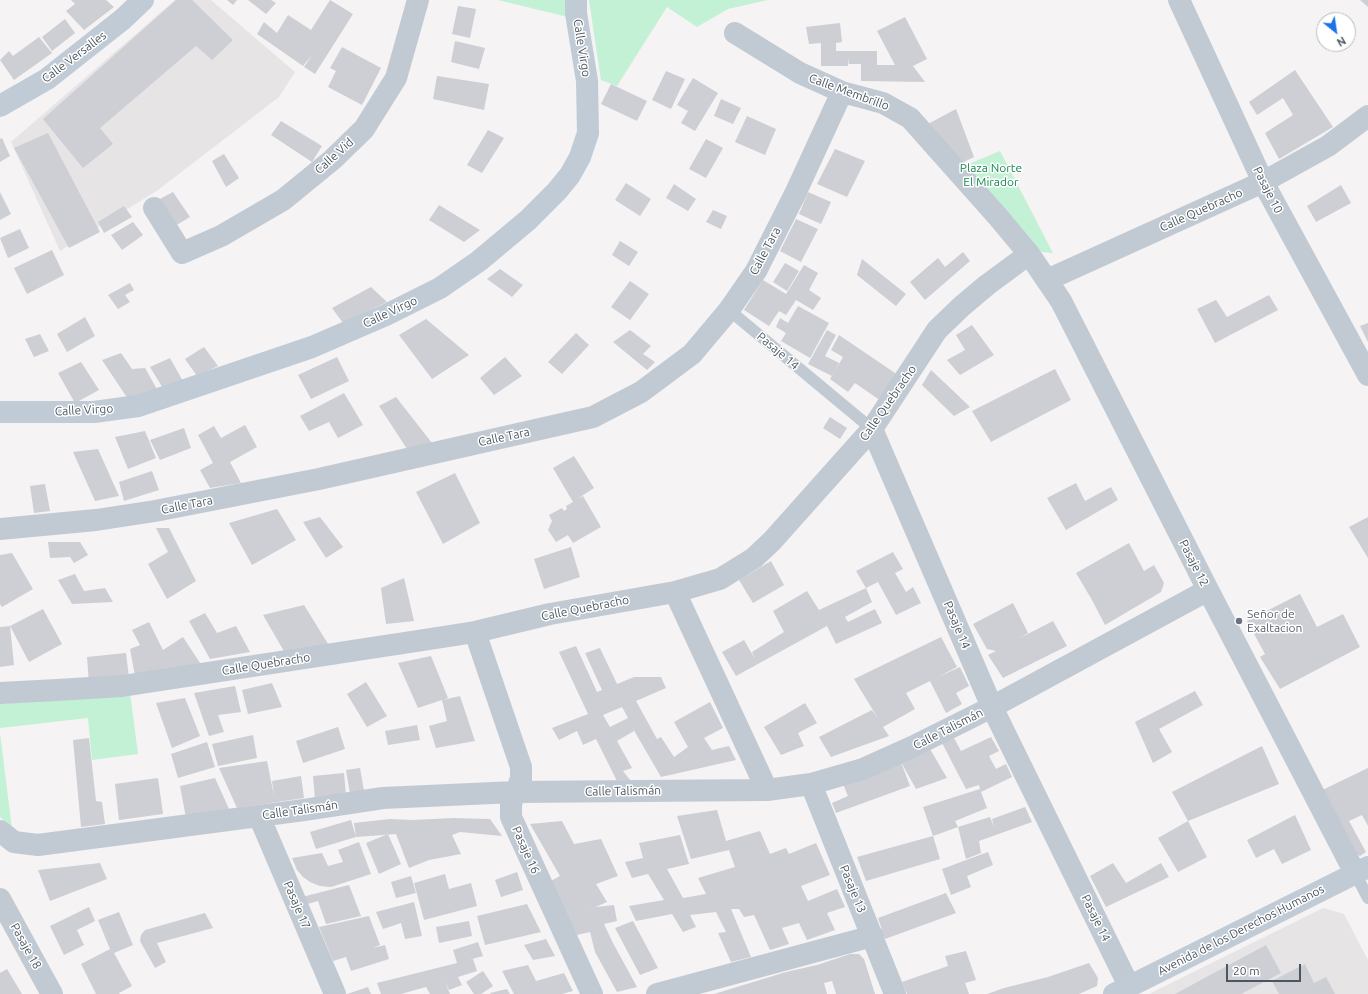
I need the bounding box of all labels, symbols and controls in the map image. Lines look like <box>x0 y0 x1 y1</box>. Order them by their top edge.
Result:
north arrow <box>1316 12 1356 52</box>
street label: Calle Virgo <box>570 18 594 78</box>
street label: Calle Versalles <box>39 28 109 86</box>
text: N <box>1335 34 1348 49</box>
street label: Calle Membrillo <box>807 71 891 113</box>
street label: Calle Vid <box>312 135 356 177</box>
park label: Plaza Norte El Mirador <box>960 161 1022 189</box>
street label: Pasaje 10 <box>1250 164 1286 216</box>
street label: Calle Quebracho <box>1157 185 1245 235</box>
street label: Calle Tara <box>746 225 784 277</box>
street label: Calle Virgo <box>360 293 420 331</box>
street label: Pasaje 14 <box>754 329 802 373</box>
street label: Calle Quebracho <box>857 362 919 444</box>
street label: Calle Virgo <box>54 401 114 419</box>
street label: Calle Tara <box>477 425 531 449</box>
street label: Calle Tara <box>160 493 214 517</box>
street label: Pasaje 12 <box>1176 537 1212 589</box>
street label: Calle Quebracho <box>540 592 630 624</box>
street label: Pasaje 14 <box>941 599 973 651</box>
place label: Señor de Exaltacion <box>1247 607 1302 635</box>
marker: Señor de Exaltacion <box>1234 616 1244 626</box>
street label: Calle Quebracho <box>221 650 311 678</box>
street label: Calle Talismán <box>911 705 985 753</box>
street label: Calle Talismán <box>585 783 661 799</box>
street label: Calle Talismán <box>261 798 339 822</box>
street label: Pasaje 16 <box>509 824 543 876</box>
street label: Pasaje 13 <box>837 863 869 915</box>
street label: Pasaje 17 <box>281 879 313 931</box>
street label: Avenida de los Derechos Humanos <box>1155 882 1327 978</box>
street label: Pasaje 14 <box>1078 892 1114 944</box>
street label: Pasaje 18 <box>7 920 45 972</box>
scale bar <box>1228 956 1303 982</box>
text: 20 m <box>1233 964 1260 977</box>

